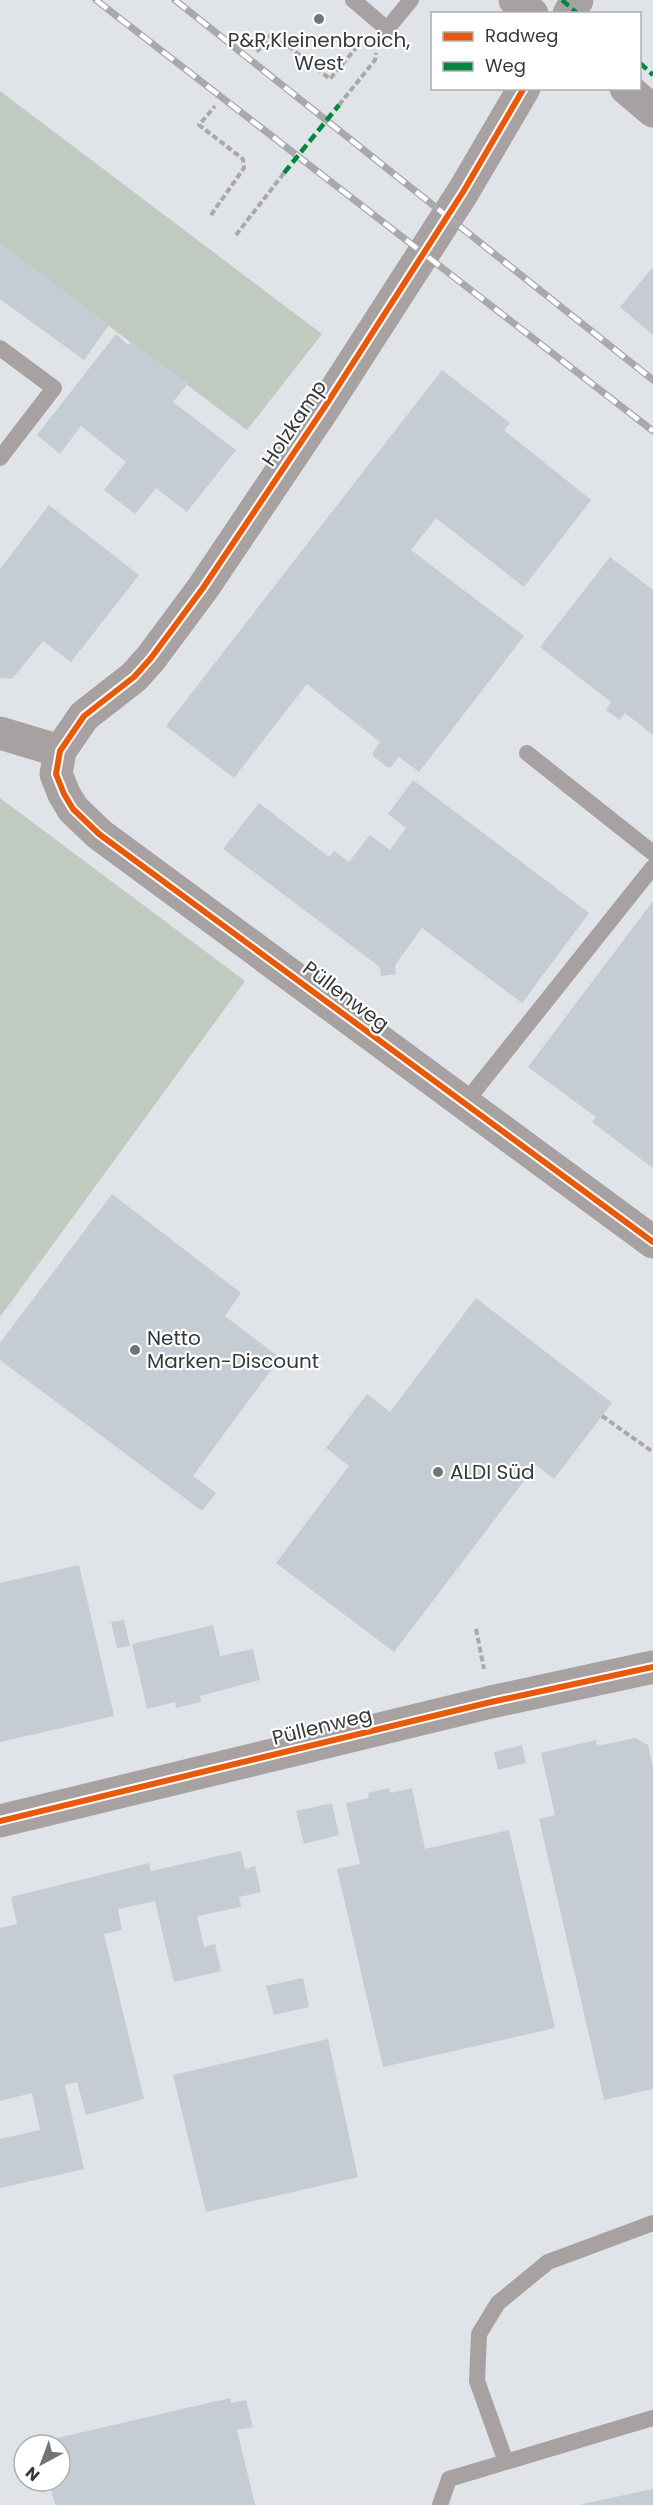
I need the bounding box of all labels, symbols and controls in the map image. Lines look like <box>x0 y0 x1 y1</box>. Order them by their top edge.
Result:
marker: P&R,Kleinenbroich, West <box>312 12 326 26</box>
legend <box>431 12 641 90</box>
text: Radweg <box>485 23 558 48</box>
place label: P&R,Kleinenbroich, West <box>228 26 410 77</box>
text: Weg <box>485 53 526 78</box>
street label: Holzkamp <box>255 374 333 472</box>
street label: Püllenweg <box>297 954 395 1038</box>
place label: Netto Marken-Discount <box>147 1324 319 1375</box>
marker: Netto Marken-Discount <box>128 1343 142 1357</box>
place label: ALDI Süd <box>450 1458 535 1486</box>
marker: ALDI Süd <box>431 1465 445 1479</box>
street label: Püllenweg <box>269 1700 375 1752</box>
north arrow <box>12 2433 72 2493</box>
text: N <box>20 2461 45 2487</box>

